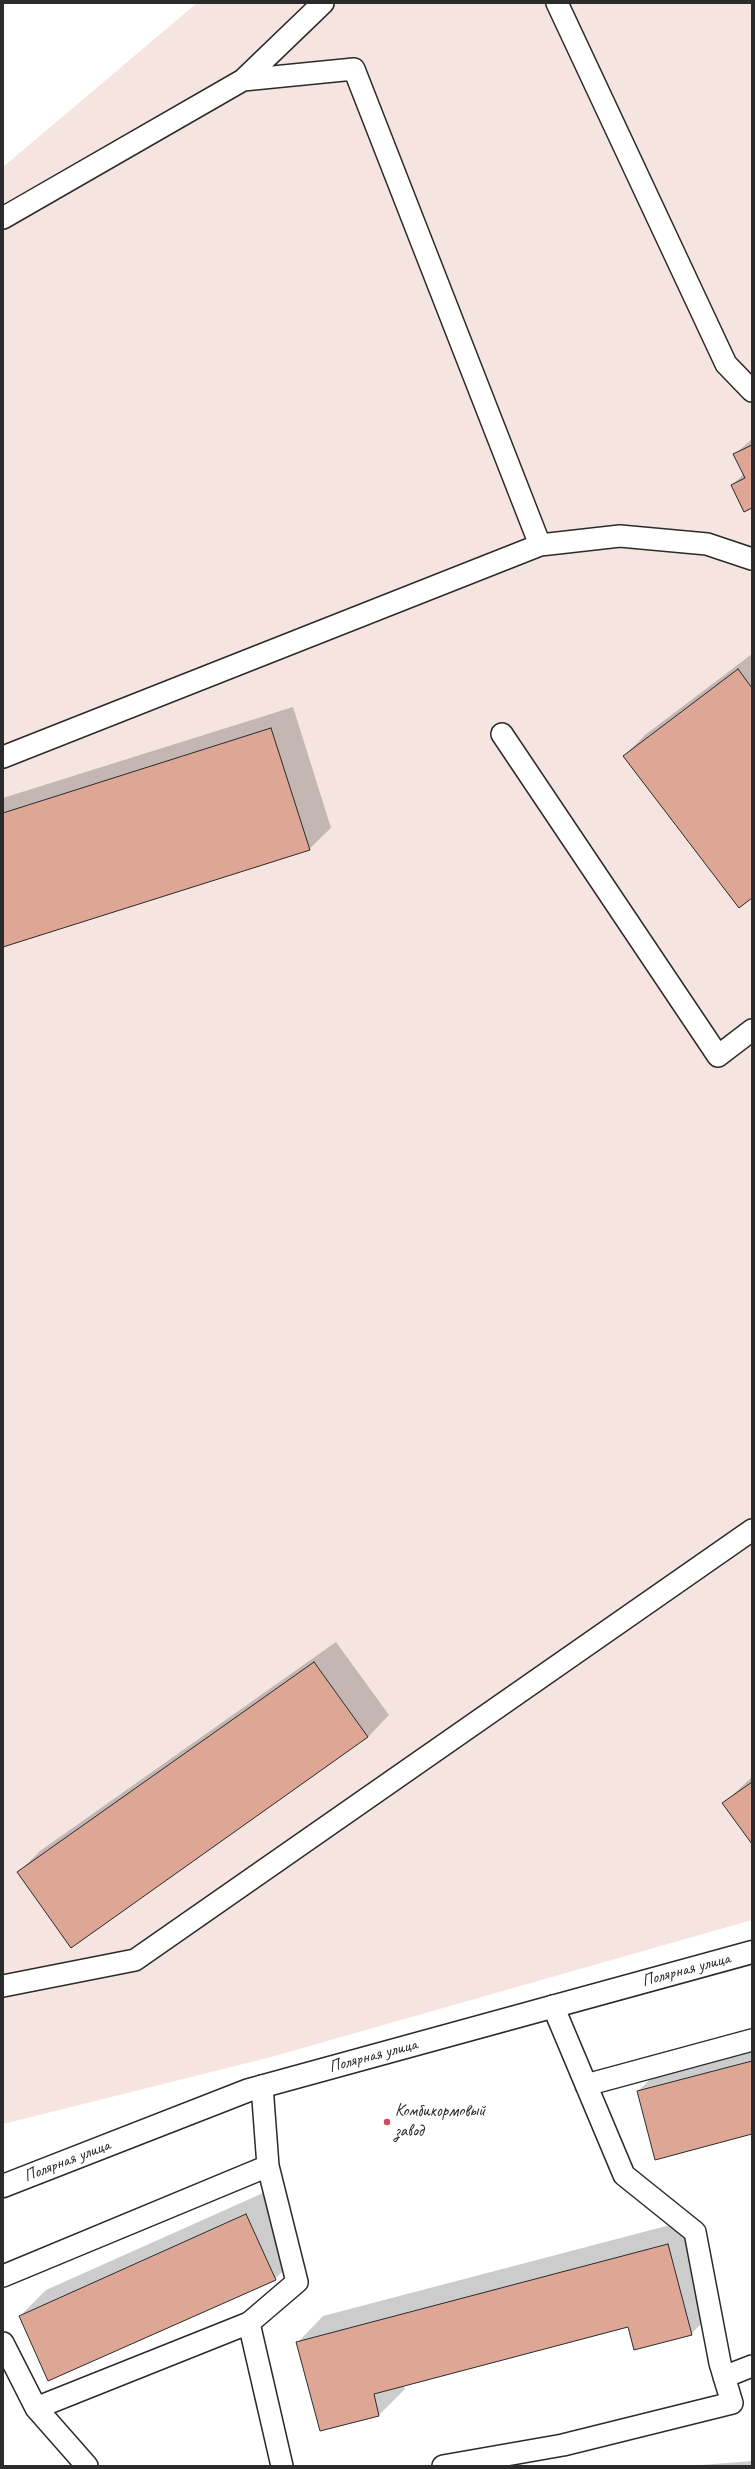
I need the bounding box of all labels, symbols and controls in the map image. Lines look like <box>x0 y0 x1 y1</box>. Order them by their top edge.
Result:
street label: Полярная улица <box>640 1948 732 1992</box>
street label: Полярная улица <box>327 2034 419 2078</box>
place label: Комбикормовый завод <box>395 2102 485 2142</box>
marker: Комбикормовый завод <box>382 2117 392 2127</box>
street label: Полярная улица <box>21 2135 113 2187</box>

